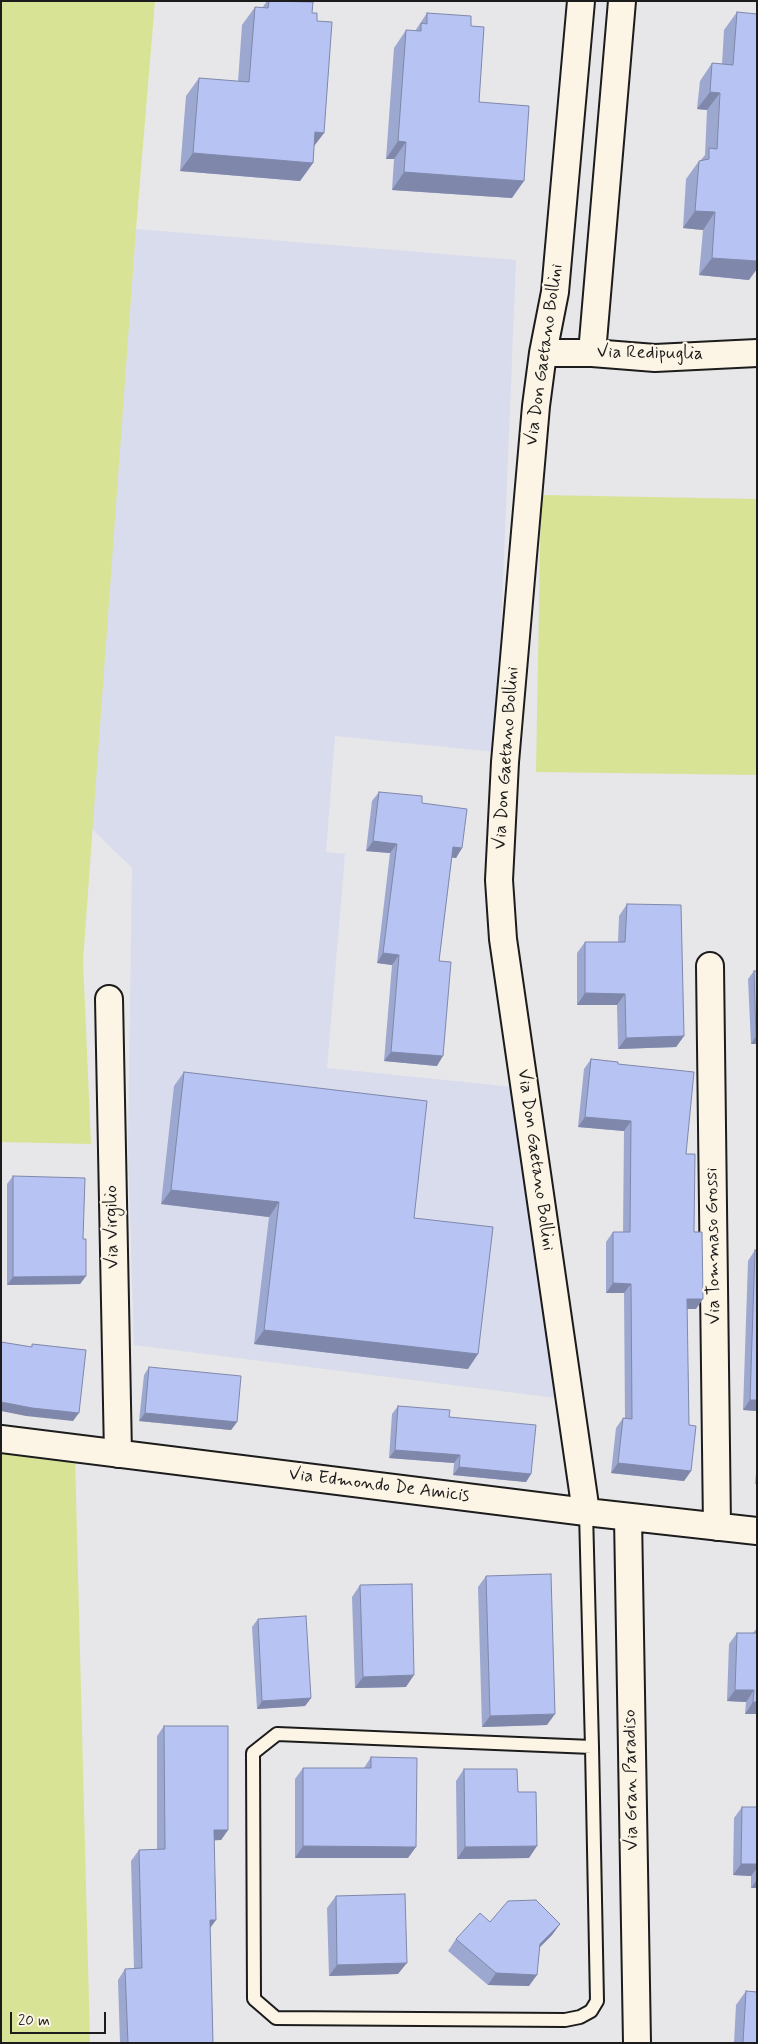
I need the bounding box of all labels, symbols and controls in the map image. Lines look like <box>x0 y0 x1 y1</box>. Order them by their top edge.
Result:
street label: Via Don Gaetano Bollini <box>522 263 568 447</box>
street label: Via Redipuglia <box>597 342 703 366</box>
street label: Via Don Gaetano Bollini <box>490 666 524 850</box>
street label: Via Don Gaetano Bollini <box>512 1068 558 1252</box>
street label: Via Tommaso Grossi <box>702 1167 726 1325</box>
street label: Via Virgilio <box>101 1185 125 1269</box>
street label: Via Edmondo De Amicis <box>287 1464 471 1508</box>
street label: Via Gran Paradiso <box>620 1709 644 1851</box>
scale bar <box>12 2002 109 2034</box>
text: 20 m <box>18 2011 50 2031</box>

